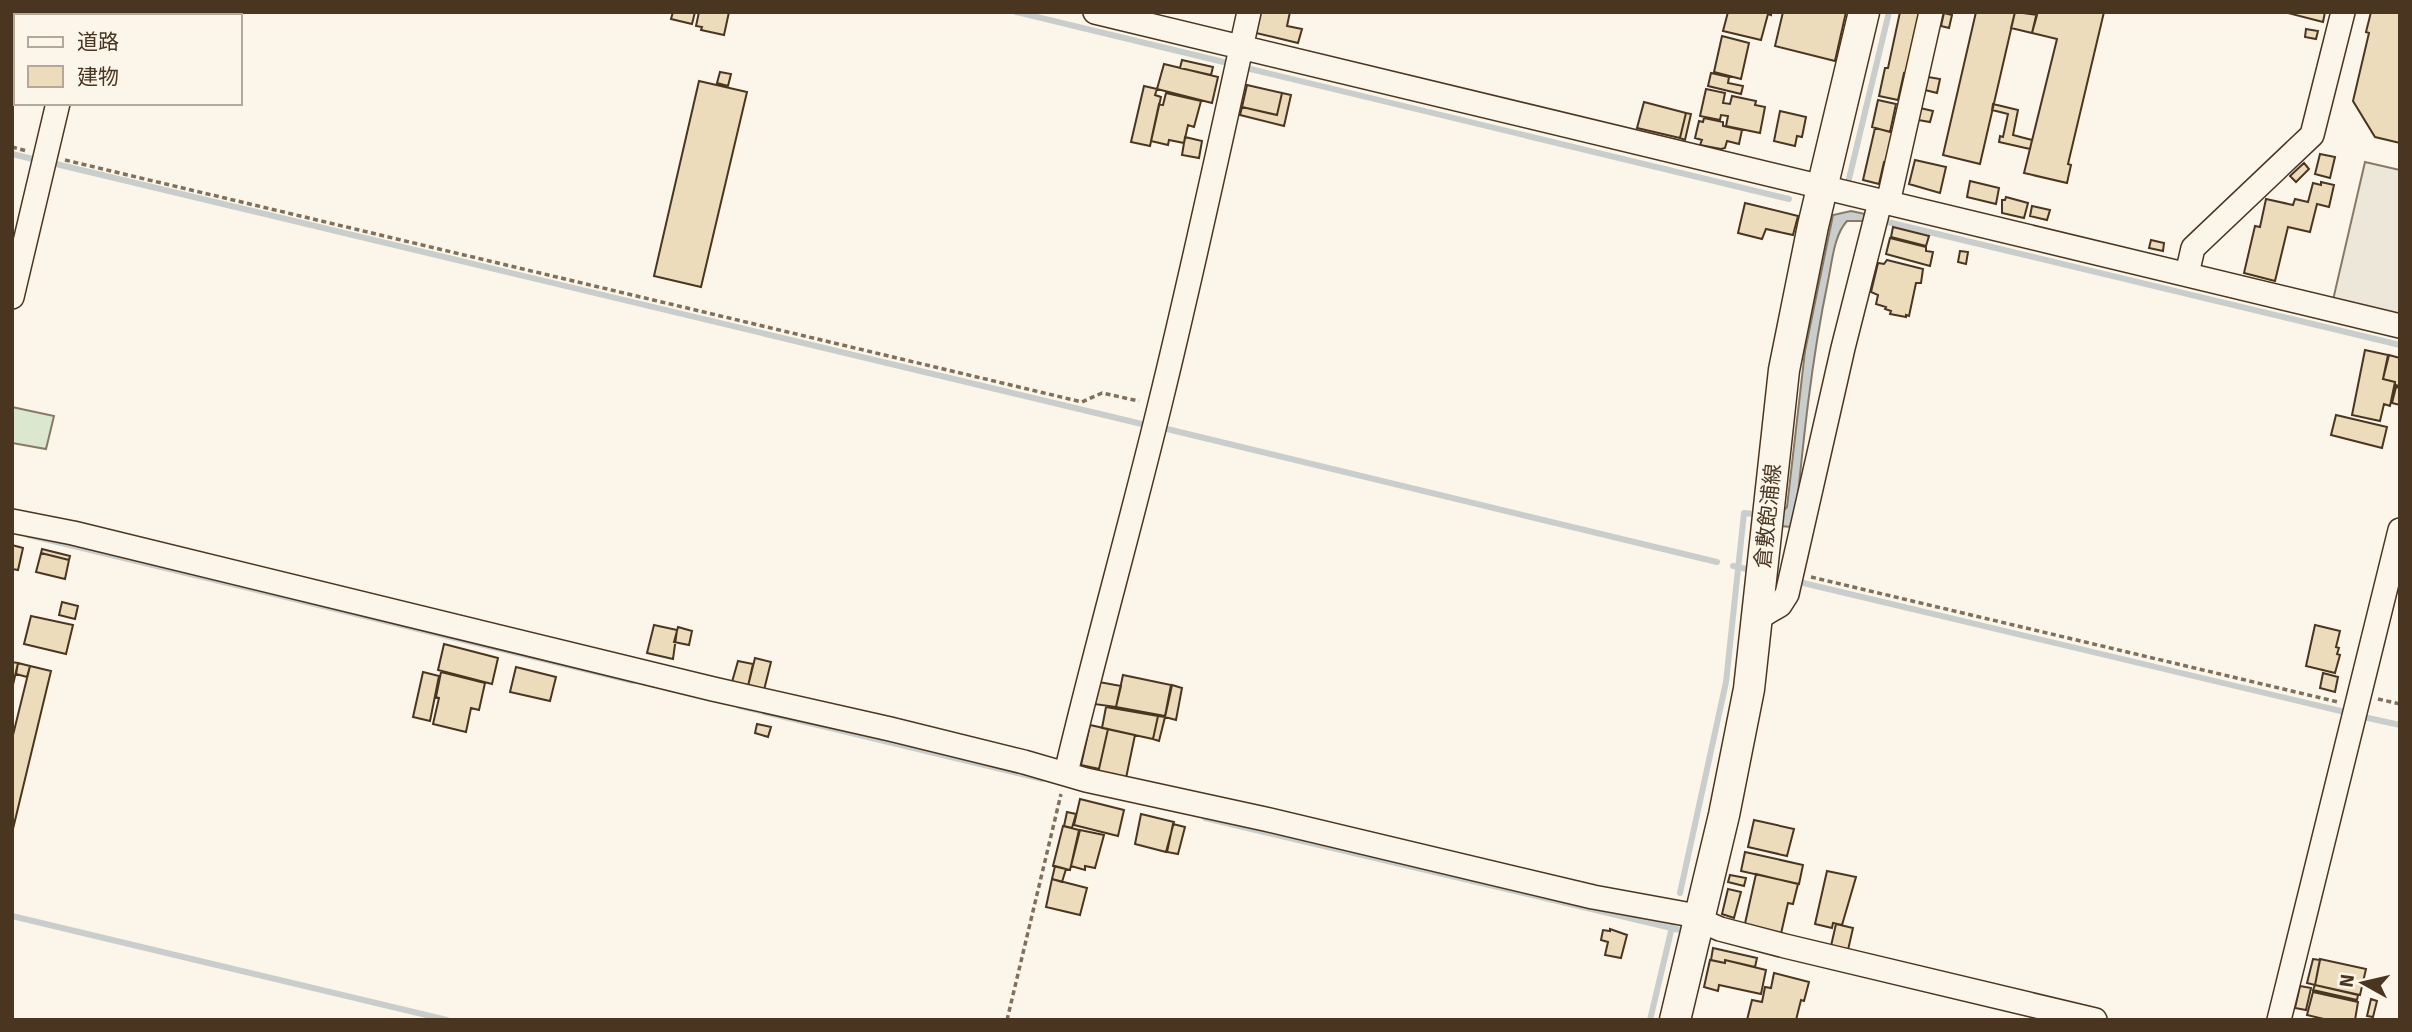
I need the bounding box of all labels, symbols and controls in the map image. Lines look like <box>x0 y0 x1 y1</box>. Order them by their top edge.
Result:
legend <box>14 14 242 105</box>
text: 道路 <box>77 29 119 55</box>
text: 建物 <box>77 64 119 90</box>
street label: 倉敷飽浦線 <box>1750 462 1786 570</box>
north arrow <box>2328 948 2398 1018</box>
text: N <box>2334 973 2360 989</box>

